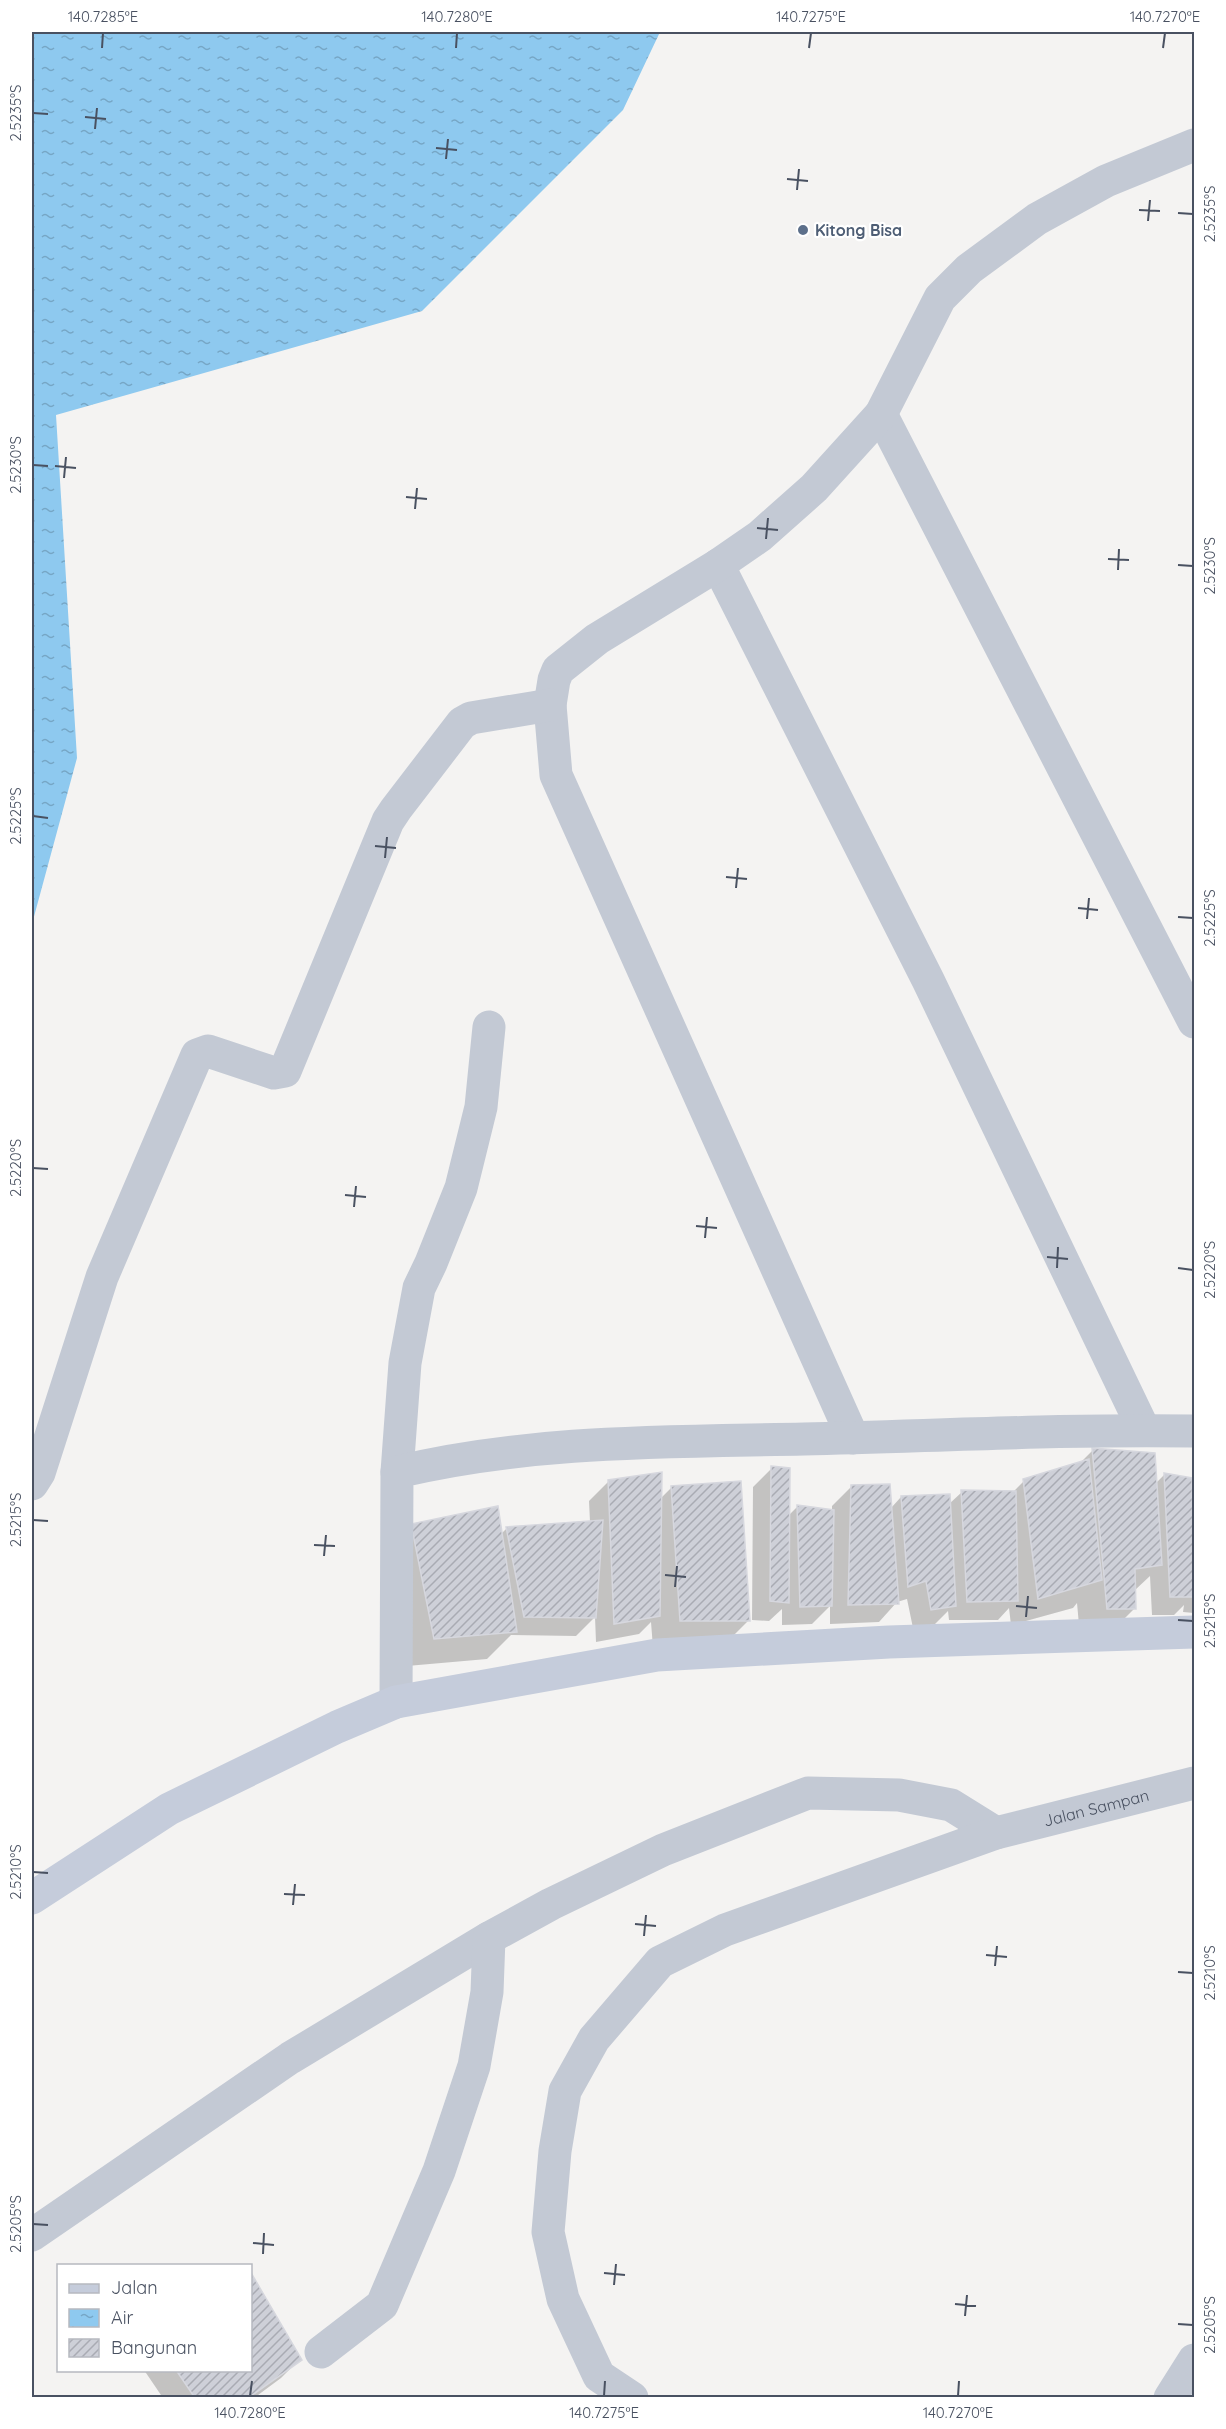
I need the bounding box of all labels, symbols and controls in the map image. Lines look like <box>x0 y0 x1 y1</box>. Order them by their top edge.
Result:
text: 140.7285°E <box>68 7 138 26</box>
text: 140.7280°E <box>421 7 493 26</box>
text: 140.7275°E <box>776 7 846 26</box>
text: 140.7270°E <box>1130 7 1200 26</box>
text: 2.5235°S <box>6 85 25 141</box>
text: 2.5235°S <box>1200 186 1219 242</box>
place label: Kitong Bisa <box>815 220 902 240</box>
marker: Kitong Bisa <box>796 223 810 237</box>
text: 2.5230°S <box>6 436 25 494</box>
text: 2.5230°S <box>1200 537 1219 595</box>
text: 2.5225°S <box>6 787 25 845</box>
text: 2.5225°S <box>1200 889 1219 947</box>
text: 2.5220°S <box>6 1139 25 1197</box>
text: 2.5220°S <box>1200 1241 1219 1299</box>
text: 2.5215°S <box>6 1493 25 1547</box>
text: 2.5215°S <box>1200 1594 1219 1648</box>
street label: Jalan Sampan <box>1041 1785 1151 1831</box>
text: 2.5210°S <box>6 1844 25 1900</box>
text: 2.5210°S <box>1200 1945 1219 2001</box>
text: 2.5205°S <box>6 2195 25 2253</box>
legend <box>57 2264 252 2372</box>
text: Jalan <box>111 2276 158 2299</box>
text: 2.5205°S <box>1200 2296 1219 2354</box>
text: Air <box>111 2306 133 2329</box>
text: Bangunan <box>111 2336 197 2359</box>
text: 140.7280°E <box>214 2403 286 2422</box>
text: 140.7275°E <box>569 2403 639 2422</box>
text: 140.7270°E <box>923 2403 993 2422</box>

